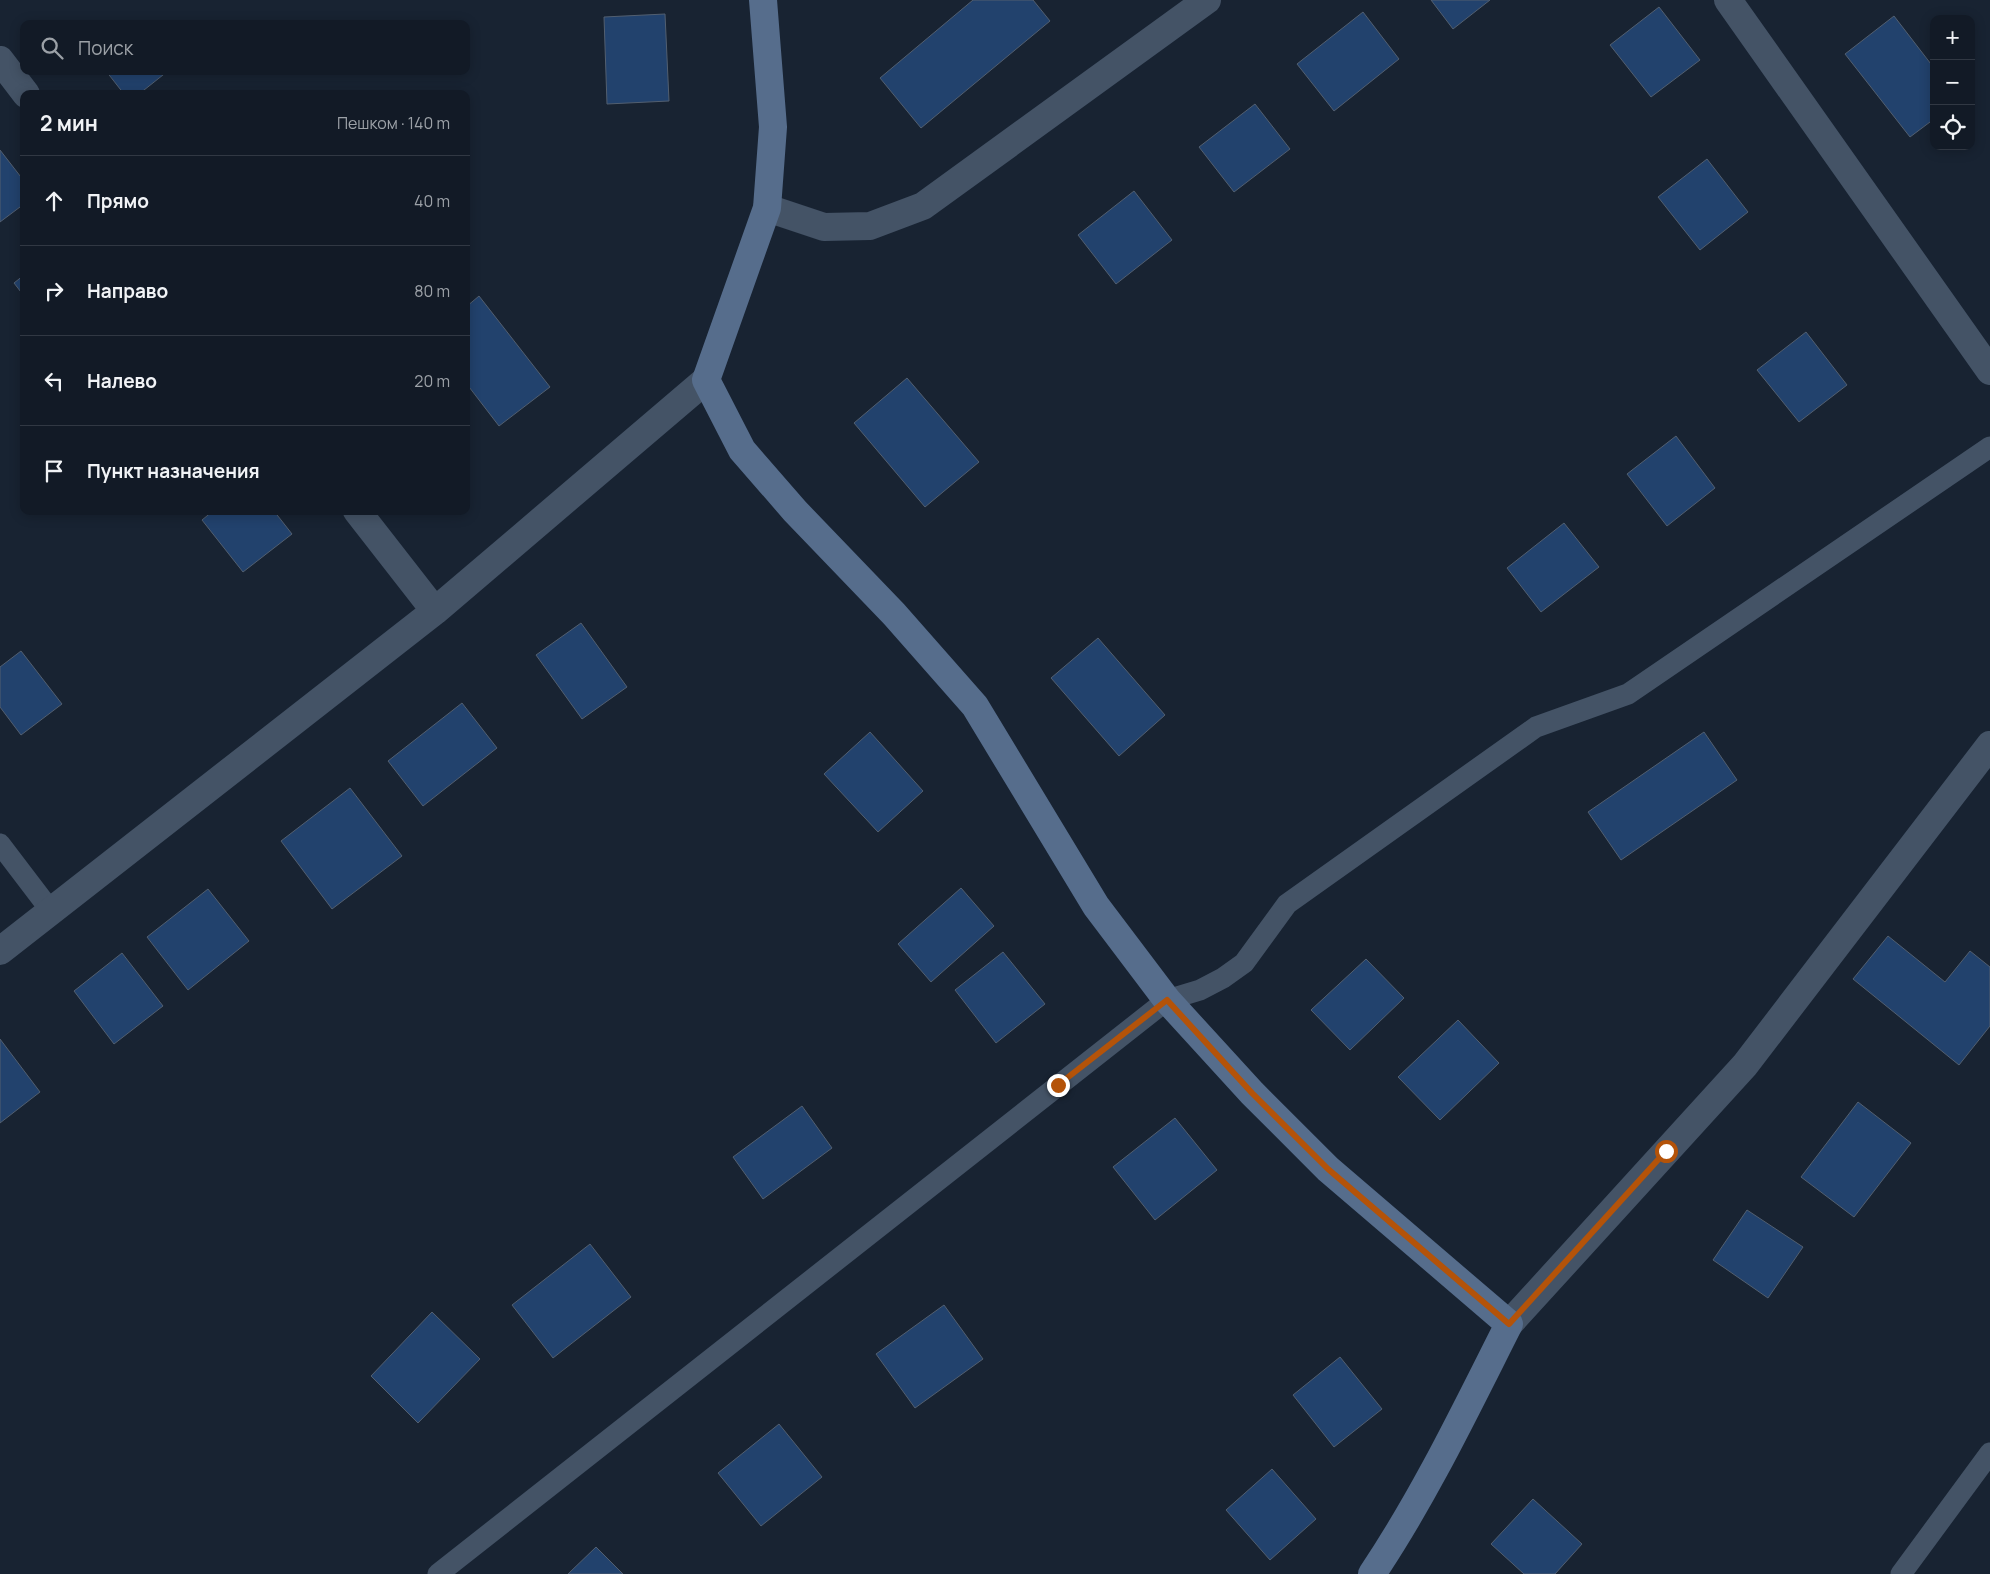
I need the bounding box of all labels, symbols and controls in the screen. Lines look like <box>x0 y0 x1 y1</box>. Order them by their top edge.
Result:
map controls <box>1930 15 1975 150</box>
button: + <box>1930 15 1975 60</box>
search box <box>20 20 470 75</box>
icon: search <box>38 34 66 62</box>
text: Поиск <box>78 35 133 61</box>
button: − <box>1930 60 1975 105</box>
button: locate <box>1930 105 1975 150</box>
text: 2 мин <box>40 109 98 137</box>
text: Пешком · 140 m <box>337 112 450 134</box>
icon: ahead <box>40 187 68 215</box>
text: Прямо <box>87 188 149 214</box>
text: 40 m <box>414 190 450 212</box>
icon: right <box>40 277 68 305</box>
text: Направо <box>87 278 168 304</box>
text: 80 m <box>414 280 450 302</box>
icon: left <box>40 367 68 395</box>
text: Налево <box>87 368 157 394</box>
text: 20 m <box>414 370 450 392</box>
icon: arrive <box>40 457 68 485</box>
text: Пункт назначения <box>87 458 260 484</box>
route end <box>1047 1074 1070 1097</box>
route start <box>1655 1140 1678 1163</box>

